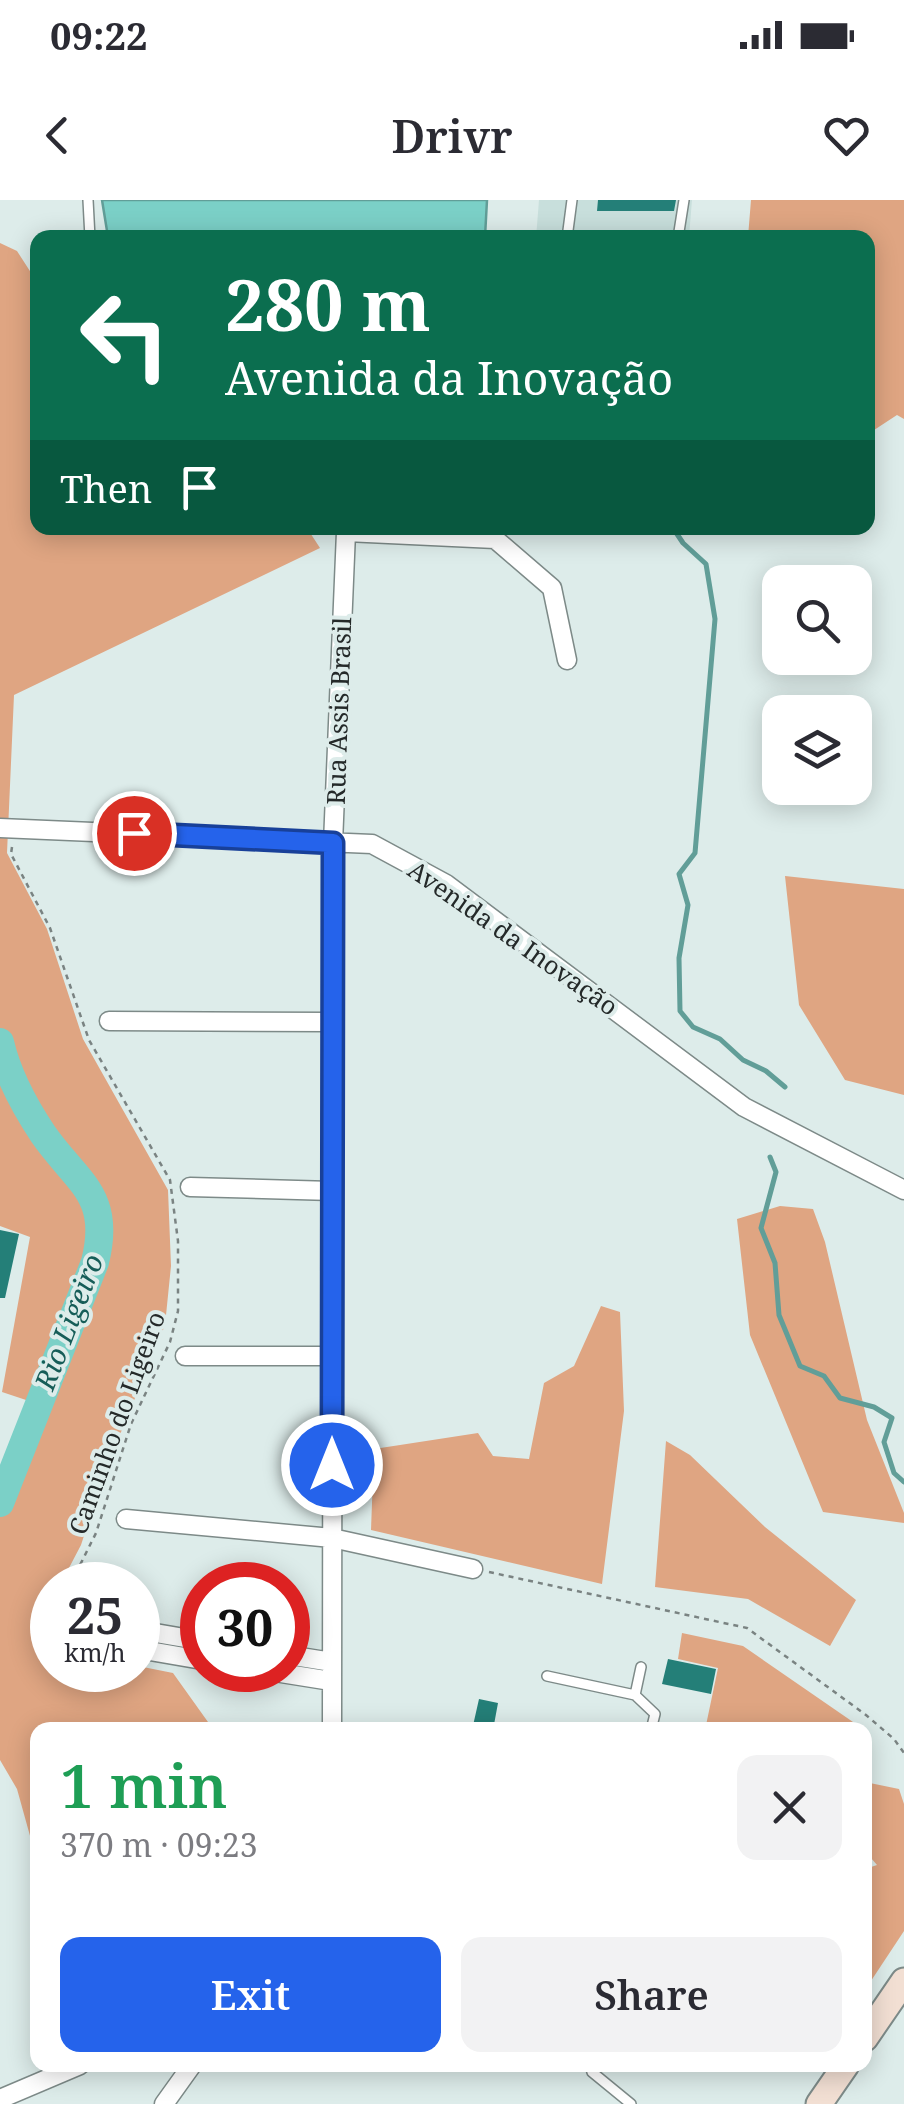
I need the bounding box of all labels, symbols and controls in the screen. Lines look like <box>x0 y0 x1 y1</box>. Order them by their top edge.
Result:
text: 09:22 <box>50 9 147 61</box>
text: Drivr <box>391 105 513 166</box>
icon: back <box>30 108 85 163</box>
icon: heart <box>819 108 874 163</box>
text: 280 m <box>225 256 431 352</box>
icon: left <box>60 270 190 400</box>
text: Avenida da Inovação <box>225 347 673 408</box>
icon: arrive <box>172 460 227 515</box>
text: Then <box>60 462 152 514</box>
map controls <box>762 565 872 805</box>
button: search <box>762 565 872 675</box>
street label: Rua Assis Brasil <box>318 616 358 805</box>
button: layers <box>762 695 872 805</box>
pin <box>92 791 177 876</box>
icon: arrive <box>107 806 162 861</box>
street label: Avenida da Inovação <box>402 852 625 1023</box>
water label: Rio Ligeiro <box>24 1248 111 1396</box>
street label: Caminho do Ligeiro <box>60 1306 172 1539</box>
position arrow <box>280 1413 384 1517</box>
speed limit sign: 30 <box>180 1562 310 1692</box>
text: 25 <box>67 1581 123 1649</box>
text: km/h <box>64 1635 126 1669</box>
text: 1 min <box>60 1744 228 1826</box>
button: close <box>737 1755 842 1860</box>
text: 370 m · 09:23 <box>60 1823 258 1866</box>
button: Exit <box>60 1937 441 2052</box>
button: Share <box>461 1937 842 2052</box>

